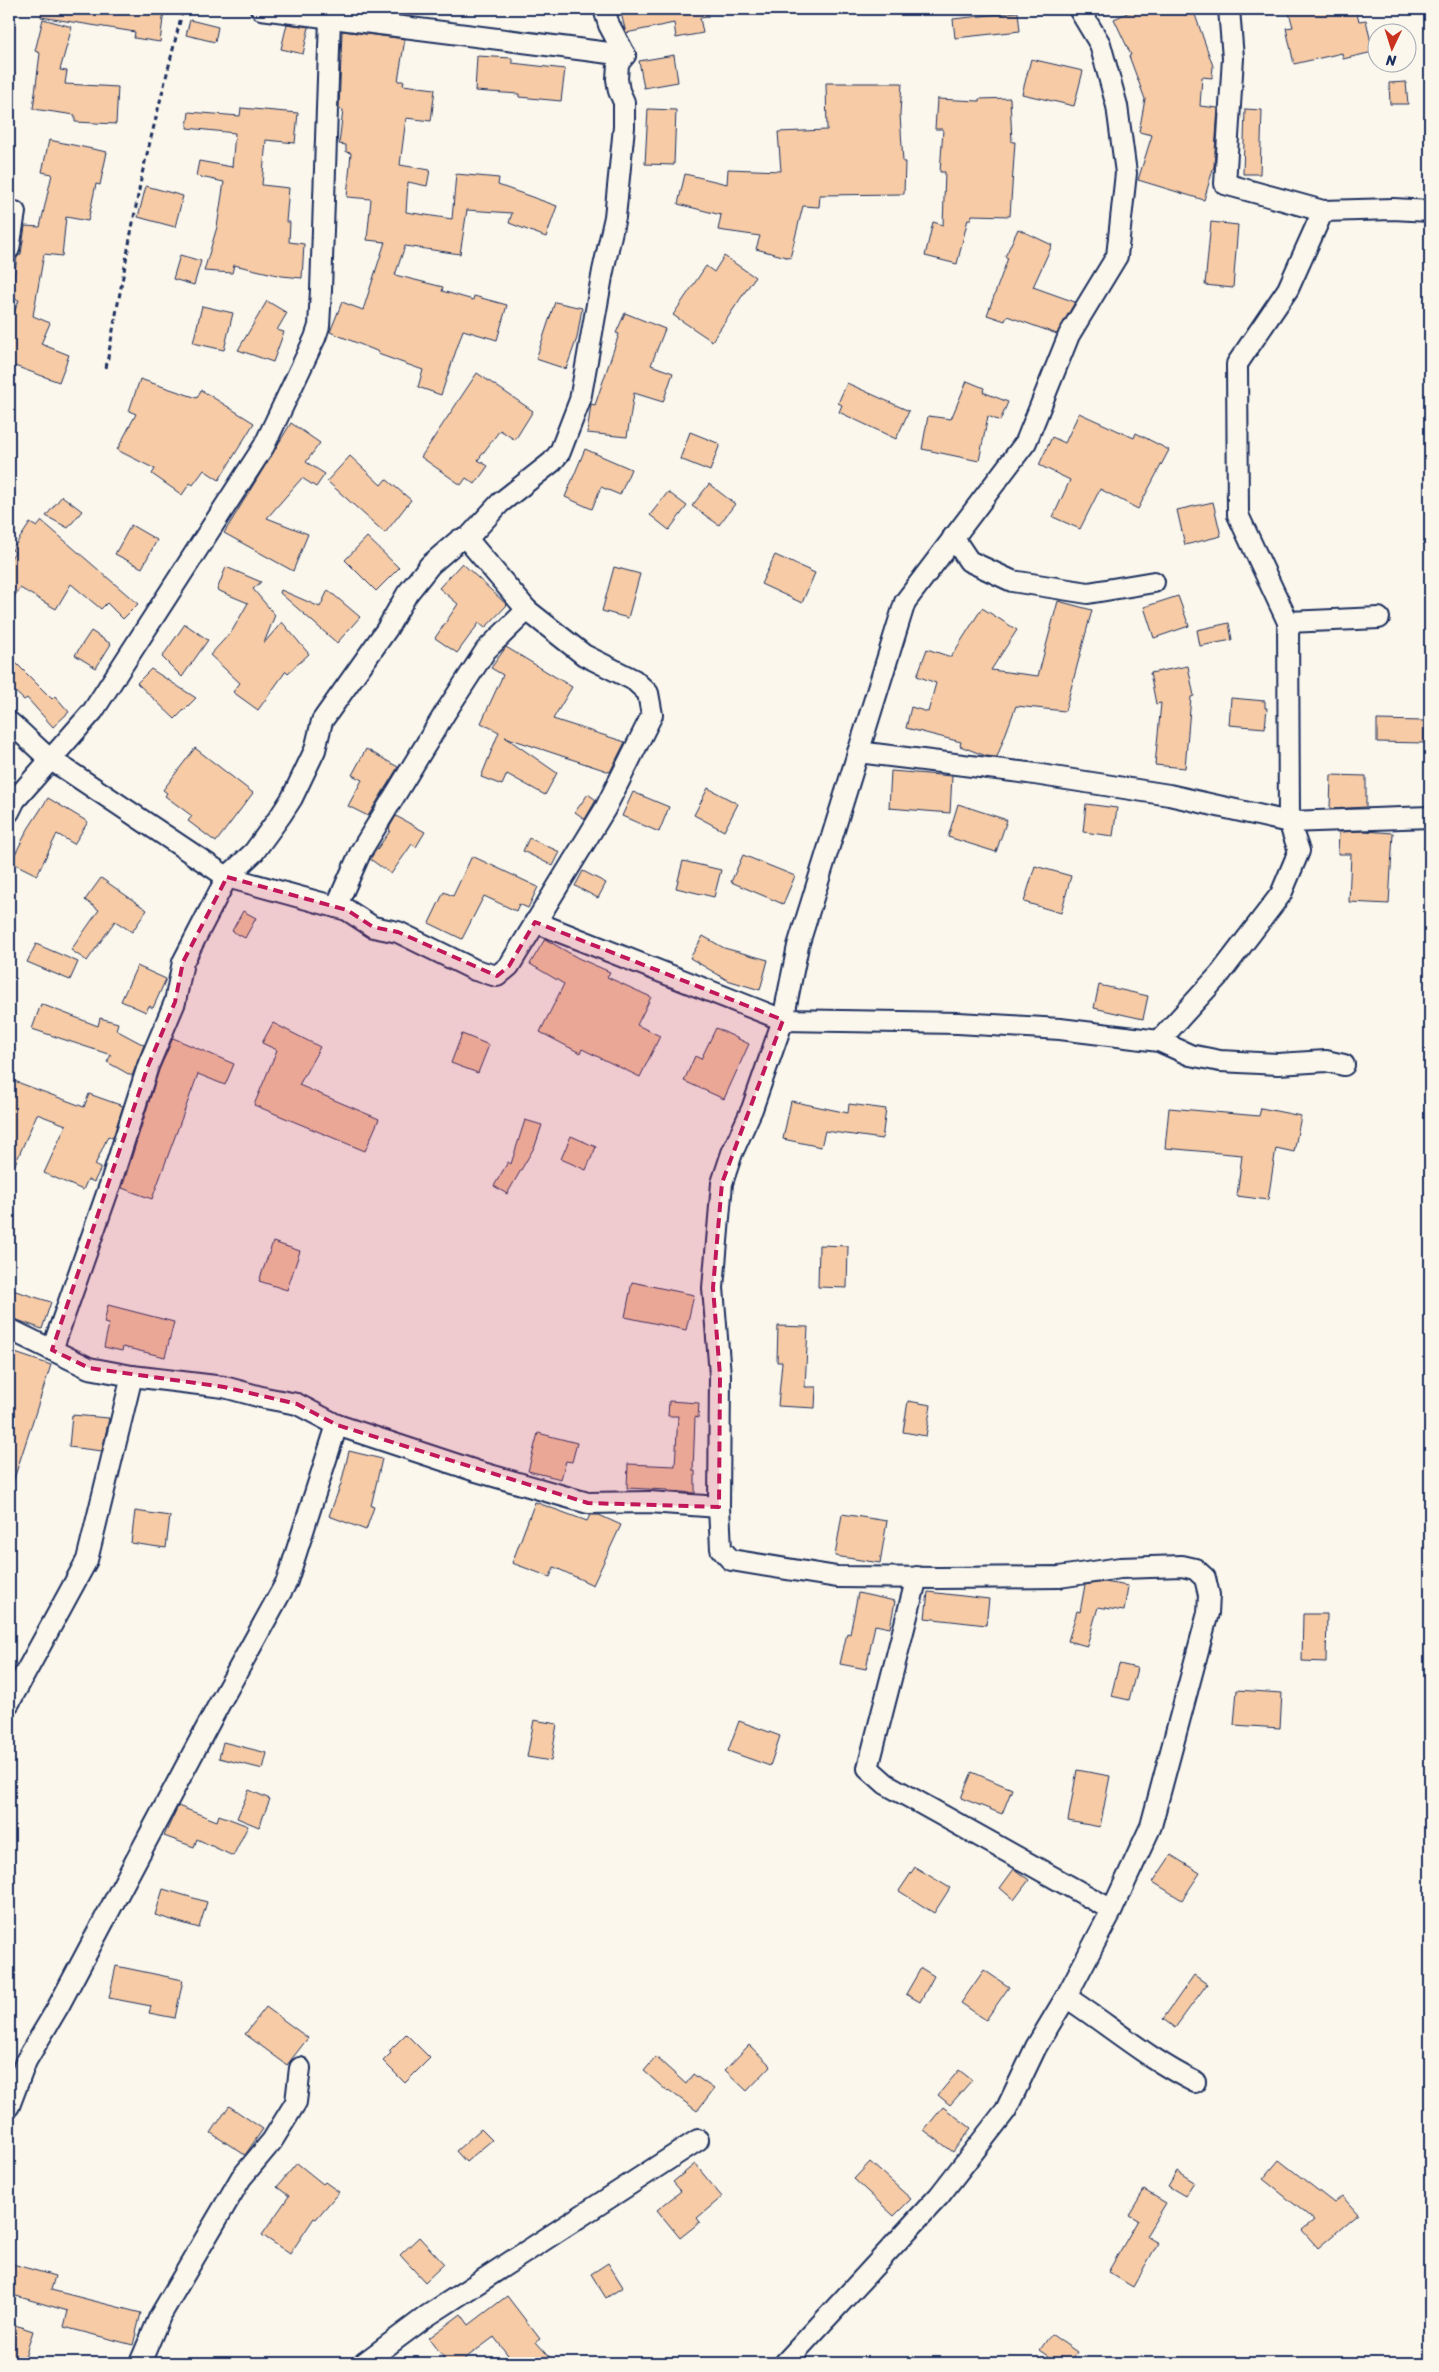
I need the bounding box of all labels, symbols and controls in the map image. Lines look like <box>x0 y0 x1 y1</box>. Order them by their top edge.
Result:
north arrow <box>1366 22 1416 72</box>
text: N <box>1385 48 1398 73</box>

